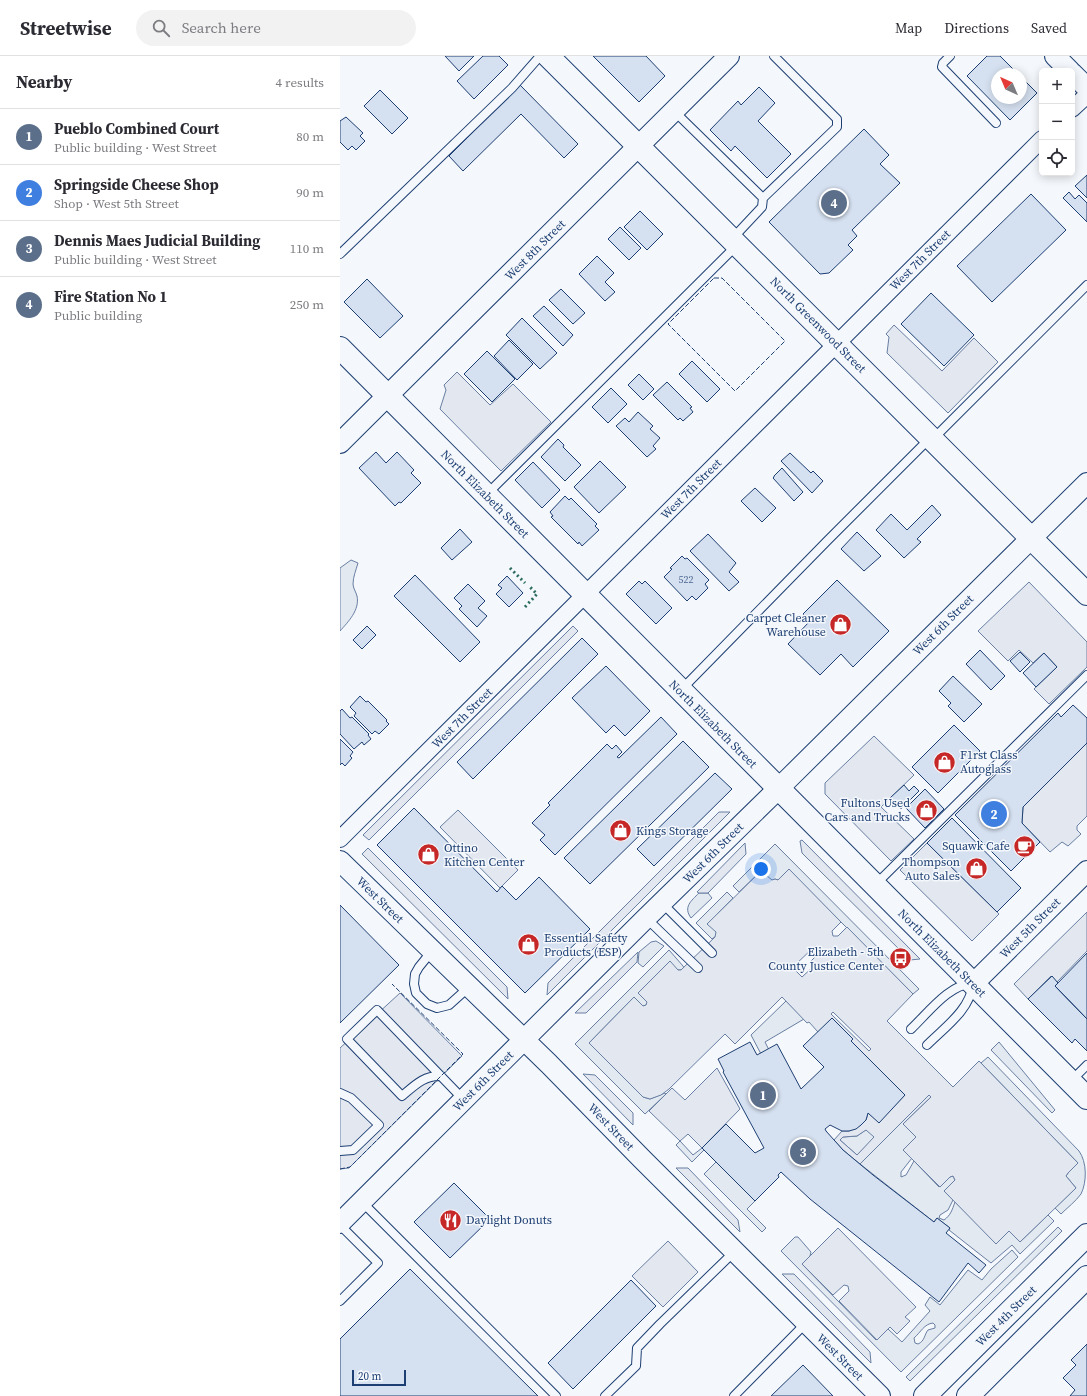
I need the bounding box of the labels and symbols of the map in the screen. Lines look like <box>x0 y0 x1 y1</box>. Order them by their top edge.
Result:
north arrow <box>991 68 1027 104</box>
pin: 4 <box>821 188 847 218</box>
street label: West 8th Street <box>501 216 569 284</box>
street label: West 7th Street <box>886 226 954 294</box>
street label: North Greenwood Street <box>767 274 870 377</box>
street label: North Elizabeth Street <box>437 446 533 542</box>
street label: West 7th Street <box>657 455 725 523</box>
house number: 522 <box>679 573 694 586</box>
street label: West 6th Street <box>909 591 977 659</box>
place label: Carpet Cleaner Warehouse <box>746 610 826 640</box>
shop icon: Carpet Cleaner Warehouse <box>828 612 854 638</box>
street label: North Elizabeth Street <box>665 676 761 772</box>
street label: West 7th Street <box>428 684 496 752</box>
place label: F1rst Class Autoglass <box>960 747 1017 777</box>
shop icon: F1rst Class Autoglass <box>931 749 957 775</box>
place label: Fultons Used Cars and Trucks <box>825 795 910 825</box>
shop icon: Fultons Used Cars and Trucks <box>913 797 939 823</box>
pin: 2 <box>981 799 1007 829</box>
shop icon: Kings Storage <box>608 818 634 844</box>
street label: West 6th Street <box>679 819 747 887</box>
place label: Kings Storage <box>636 823 709 839</box>
cafe icon: Squawk Cafe <box>1012 833 1038 859</box>
place label: Squawk Cafe <box>942 838 1010 854</box>
place label: Ottino Kitchen Center <box>444 840 525 870</box>
shop icon: Ottino Kitchen Center <box>415 842 441 868</box>
place label: Thompson Auto Sales <box>902 854 960 884</box>
shop icon: Thompson Auto Sales <box>963 856 989 882</box>
your location <box>751 859 771 879</box>
street label: West Street <box>353 873 407 927</box>
street label: West 5th Street <box>996 894 1064 962</box>
street label: North Elizabeth Street <box>894 905 990 1001</box>
place label: Essential Safety Products (ESP) <box>544 930 628 960</box>
shop icon: Essential Safety Products (ESP) <box>516 932 542 958</box>
place label: Elizabeth - 5th County Justice Center <box>768 944 884 974</box>
bus stop icon: Elizabeth - 5th County Justice Center <box>887 946 913 972</box>
street label: West 6th Street <box>449 1047 517 1115</box>
pin: 1 <box>750 1080 776 1110</box>
street label: West Street <box>584 1100 638 1154</box>
pin: 3 <box>790 1137 816 1167</box>
restaurant icon: Daylight Donuts <box>437 1207 463 1233</box>
place label: Daylight Donuts <box>466 1212 552 1228</box>
street label: West 4th Street <box>972 1282 1040 1350</box>
street label: West Street <box>813 1330 867 1384</box>
scale bar <box>352 1368 406 1387</box>

